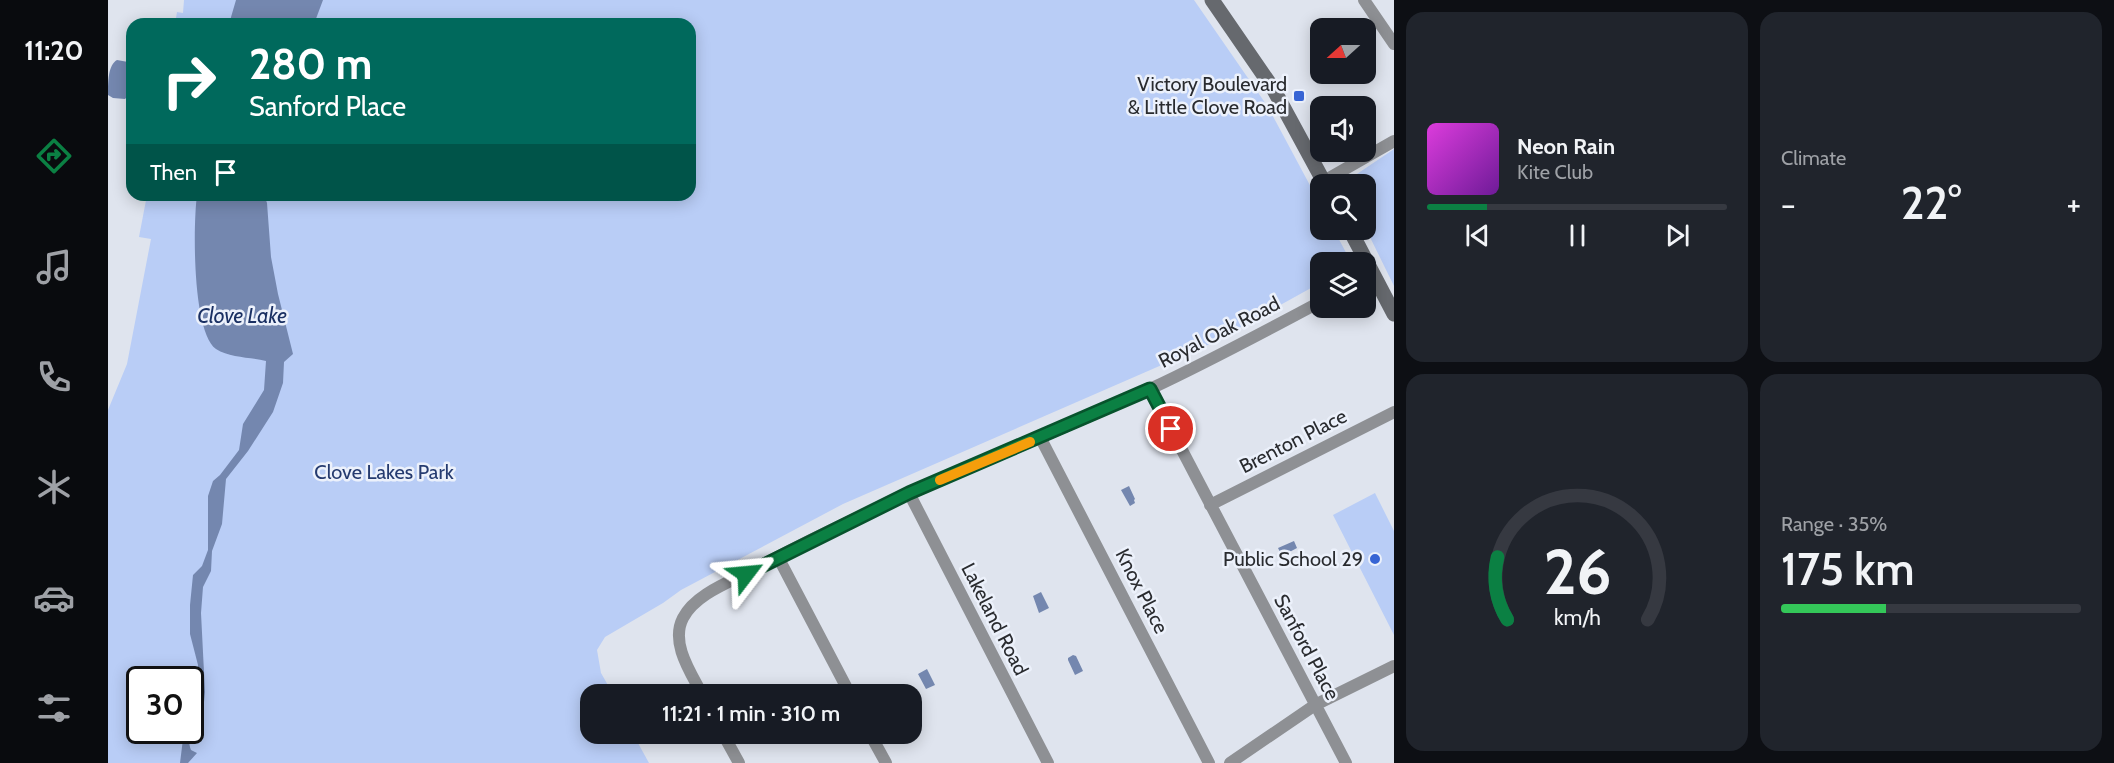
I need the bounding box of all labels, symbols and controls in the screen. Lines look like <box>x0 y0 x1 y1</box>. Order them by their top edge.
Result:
north arrow <box>1310 18 1376 84</box>
map controls <box>1310 18 1376 318</box>
text: 11:20 <box>24 34 84 67</box>
text: 280 m <box>249 38 372 90</box>
icon: right <box>150 42 228 120</box>
place label: Victory Boulevard & Little Clove Road <box>1128 72 1287 119</box>
marker: Victory Boulevard & Little Clove Road <box>1292 89 1306 103</box>
text: Sanford Place <box>249 90 406 123</box>
button: sound <box>1310 96 1376 162</box>
text: Neon Rain <box>1517 133 1615 160</box>
icon: directions <box>33 135 75 177</box>
text: Climate <box>1781 146 1846 170</box>
icon: arrive <box>209 156 242 189</box>
text: Then <box>150 159 197 186</box>
text: Kite Club <box>1517 160 1593 184</box>
button: search <box>1310 174 1376 240</box>
text: 22° <box>1901 176 1961 230</box>
text: − <box>1781 184 1796 224</box>
text: + <box>2066 184 2081 224</box>
icon: previous <box>1461 219 1494 252</box>
icon: pause <box>1561 219 1594 252</box>
icon: next <box>1661 219 1694 252</box>
icon: music <box>33 246 75 288</box>
button: layers <box>1310 252 1376 318</box>
street label: Royal Oak Road <box>1154 291 1284 373</box>
water label: Clove Lake <box>197 303 287 328</box>
icon: phone <box>33 356 75 398</box>
pin <box>1145 403 1196 454</box>
street label: Brenton Place <box>1235 404 1351 478</box>
icon: arrive <box>1154 412 1187 445</box>
park label: Clove Lakes Park <box>314 460 454 484</box>
icon: climate <box>33 466 75 508</box>
text: Range · 35% <box>1781 512 1887 536</box>
text: 26 <box>1543 534 1611 610</box>
position arrow <box>714 542 778 606</box>
text: 175 km <box>1781 542 1915 596</box>
street label: Knox Place <box>1110 545 1174 637</box>
place label: Public School 29 <box>1223 547 1363 571</box>
marker: Public School 29 <box>1368 552 1382 566</box>
street label: Lakeland Road <box>956 559 1034 679</box>
icon: car <box>33 577 75 619</box>
street label: Sanford Place <box>1269 590 1345 704</box>
text: km/h <box>1554 604 1600 630</box>
speed limit sign: 30 <box>126 666 204 744</box>
icon: filters <box>33 687 75 729</box>
text: 11:21 · 1 min · 310 m <box>662 700 840 727</box>

